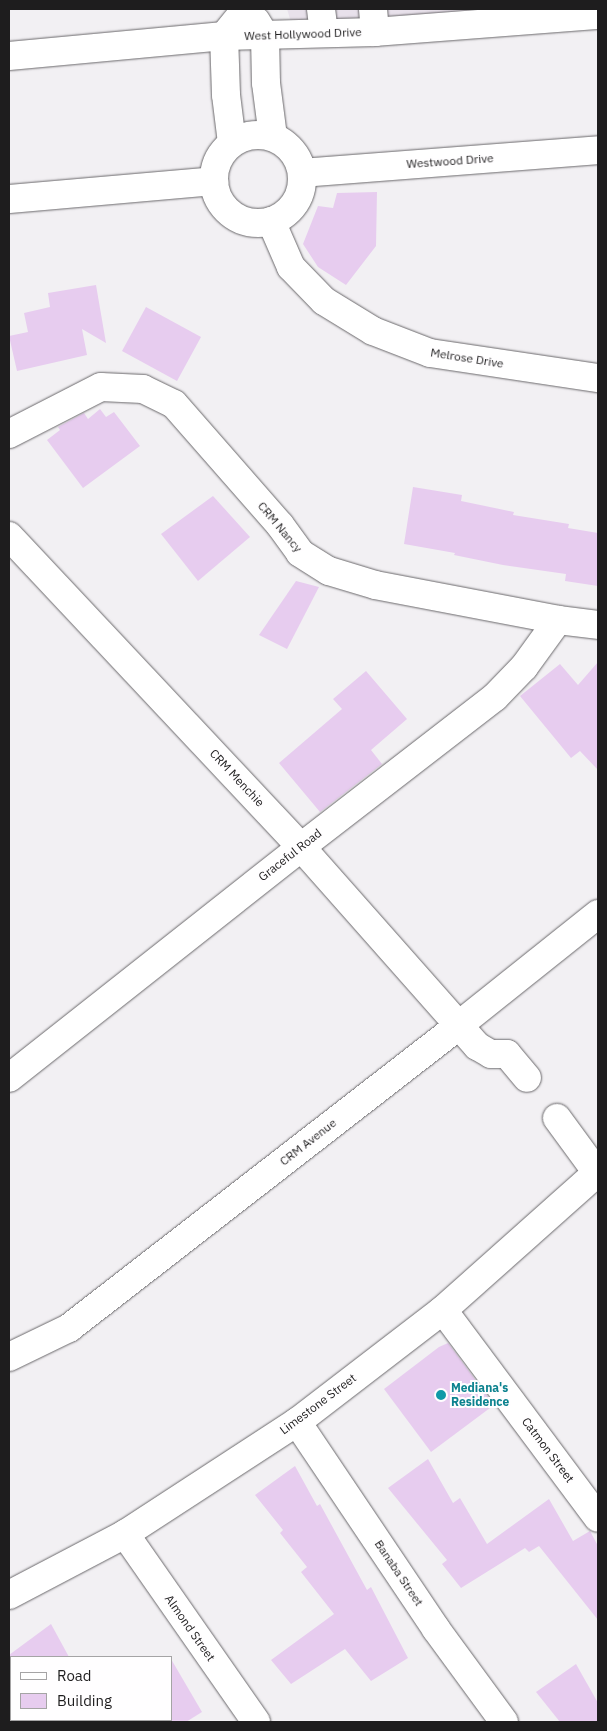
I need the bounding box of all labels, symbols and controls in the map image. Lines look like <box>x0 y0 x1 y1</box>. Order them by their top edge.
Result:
street label: West Hollywood Drive <box>244 25 362 43</box>
street label: Westwood Drive <box>406 151 494 171</box>
street label: Melrose Drive <box>429 345 505 371</box>
street label: CRM Nancy <box>255 499 305 555</box>
street label: CRM Menchie <box>207 746 267 810</box>
street label: Graceful Road <box>256 826 324 884</box>
street label: CRM Avenue <box>277 1115 339 1169</box>
street label: Limestone Street <box>277 1371 359 1437</box>
place label: Mediana's Residence <box>451 1381 509 1409</box>
marker: Mediana's Residence <box>435 1389 447 1401</box>
street label: Catmon Street <box>519 1415 577 1485</box>
street label: Banaba Street <box>372 1537 426 1609</box>
street label: Almond Street <box>162 1592 218 1664</box>
legend <box>10 1656 172 1721</box>
text: Road <box>57 1666 92 1685</box>
text: Building <box>57 1691 112 1710</box>

